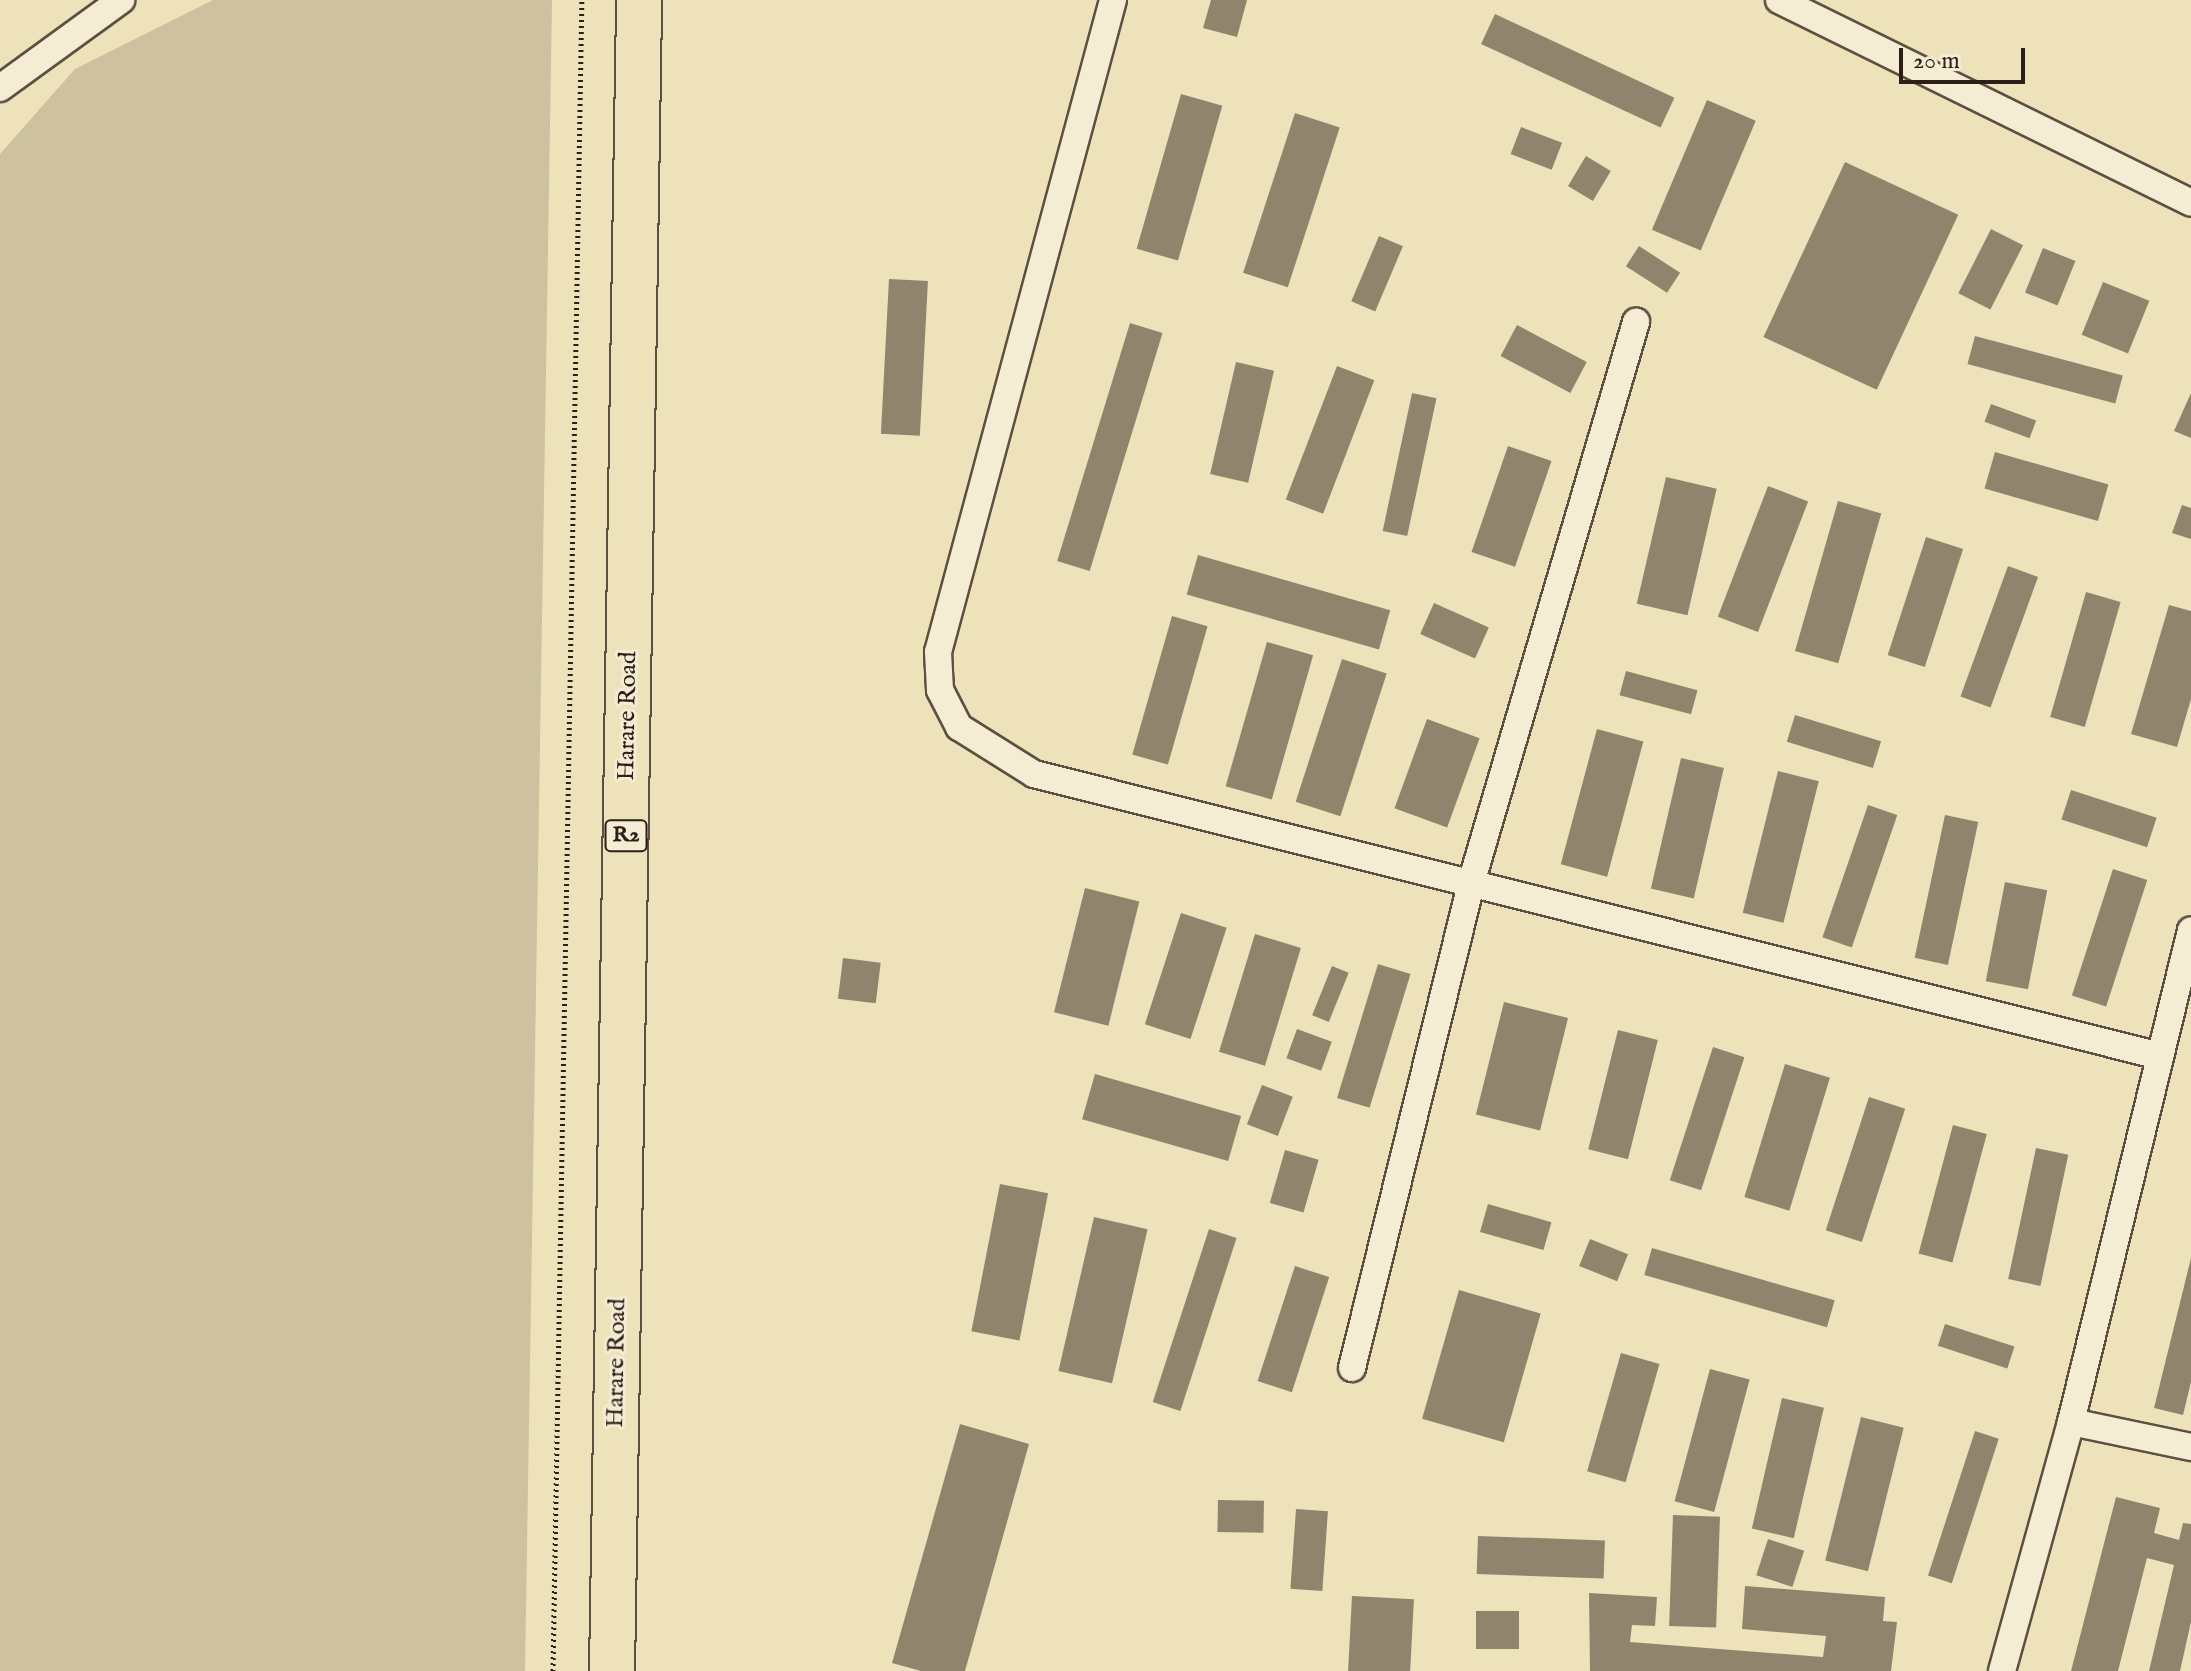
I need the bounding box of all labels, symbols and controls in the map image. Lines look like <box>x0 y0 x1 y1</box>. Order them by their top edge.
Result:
scale bar <box>1903 32 2029 82</box>
text: 20 m <box>1913 46 1960 77</box>
street label: Harare Road <box>612 651 644 781</box>
road number: R2 <box>604 818 648 854</box>
street label: Harare Road <box>601 1298 633 1428</box>

